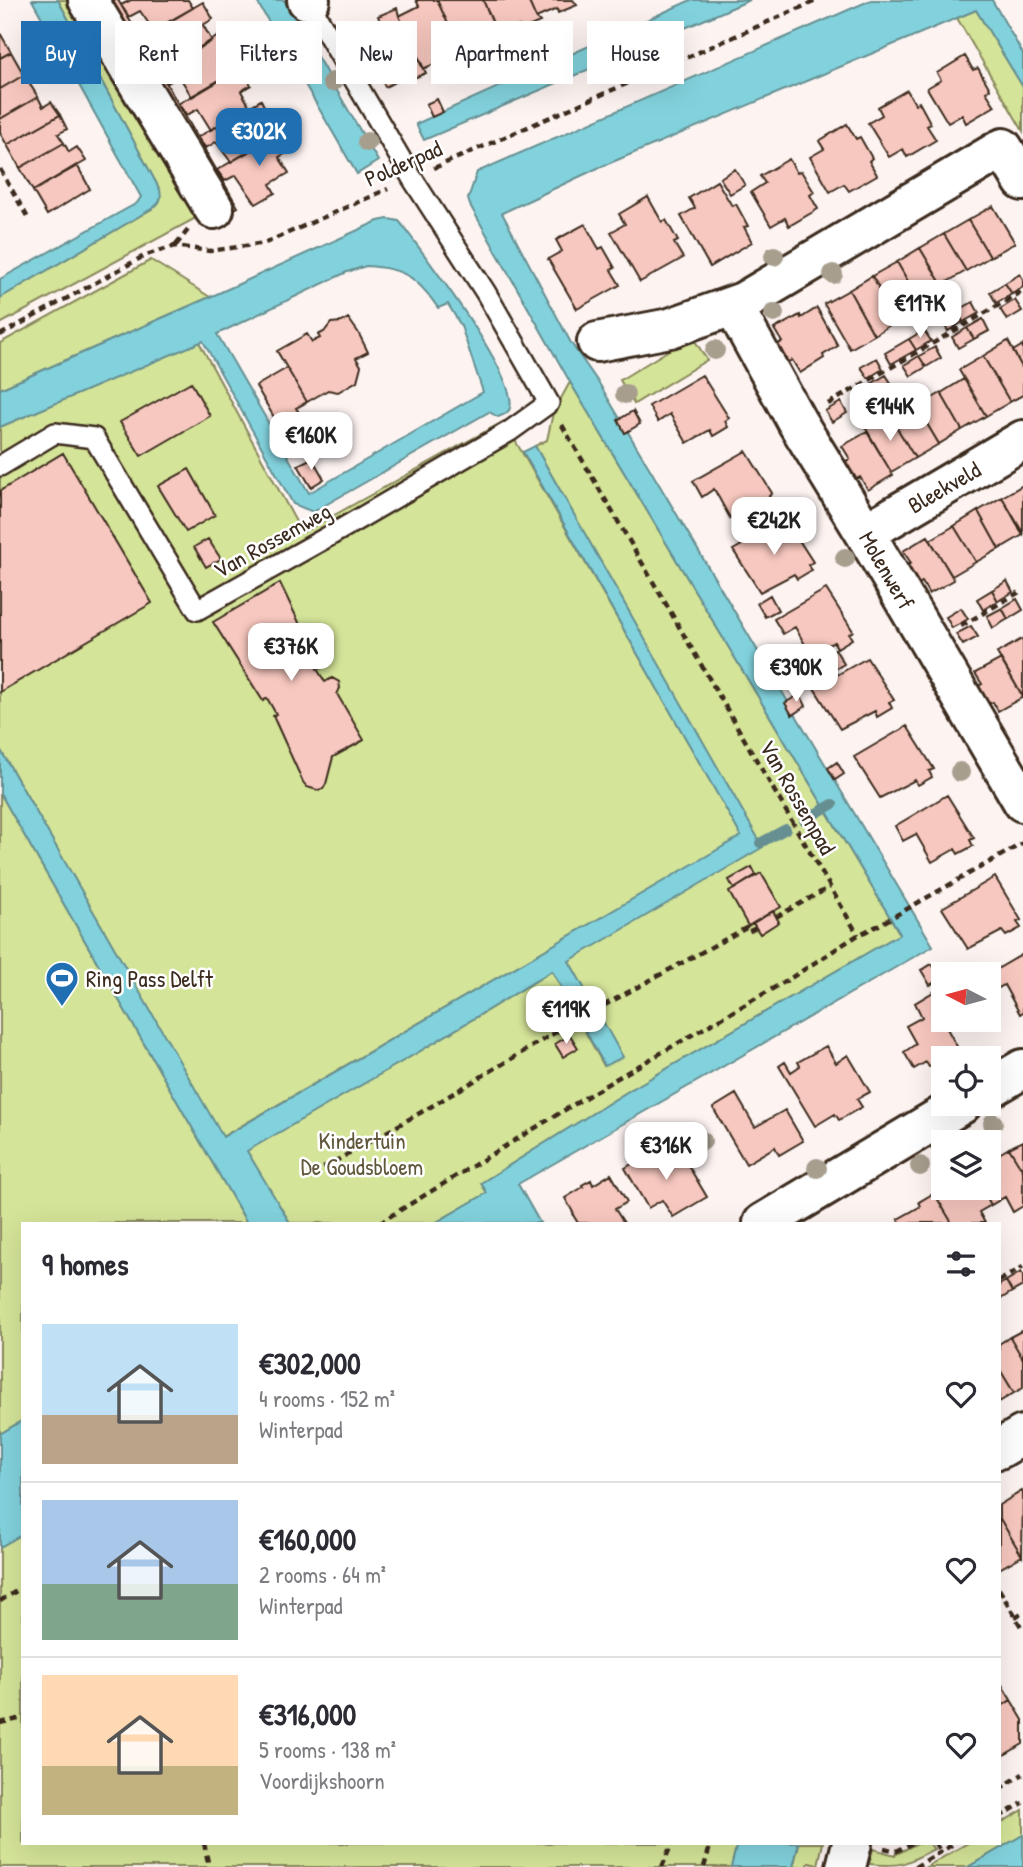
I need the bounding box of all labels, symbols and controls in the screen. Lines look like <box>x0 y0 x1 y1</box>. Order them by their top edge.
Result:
chip: Buy <box>21 21 101 84</box>
chip: Rent <box>115 21 202 84</box>
chip: Filters <box>216 21 322 84</box>
chip: New <box>336 21 417 84</box>
chip: Apartment <box>431 21 573 84</box>
chip: House <box>587 21 684 84</box>
pin: €302K <box>210 108 308 168</box>
text: €302K <box>232 115 286 146</box>
street label: Polderpad <box>360 132 446 194</box>
pin: €117K <box>871 280 969 340</box>
text: €117K <box>894 287 946 318</box>
pin: €144K <box>841 384 939 443</box>
text: €144K <box>866 390 914 421</box>
pin: €160K <box>262 412 360 472</box>
text: €160K <box>286 419 336 450</box>
street label: Bleekveld <box>902 454 986 520</box>
street label: Van Rossemweg <box>208 495 336 585</box>
pin: €242K <box>725 498 823 557</box>
text: €242K <box>747 504 801 535</box>
street label: Molenwerf <box>852 525 922 615</box>
pin: €376K <box>242 624 340 683</box>
text: €376K <box>264 630 318 661</box>
pin: €390K <box>747 644 845 704</box>
text: €390K <box>770 651 822 682</box>
street label: Van Rossempad <box>753 734 843 860</box>
sports icon: Ring Pass Delft <box>43 959 81 1008</box>
north arrow <box>931 962 1001 1032</box>
map controls <box>931 962 1001 1200</box>
place label: Ring Pass Delft <box>86 963 214 994</box>
pin: €119K <box>517 986 615 1046</box>
text: €119K <box>542 993 590 1024</box>
button: locate <box>931 1046 1001 1116</box>
pin: €316K <box>617 1122 715 1182</box>
park label: Kindertuin De Goudsbloem <box>301 1125 423 1182</box>
text: €316K <box>641 1129 691 1160</box>
button: layers <box>931 1130 1001 1200</box>
text: 9 homes <box>42 1244 129 1284</box>
icon: filters <box>942 1245 980 1283</box>
text: €302,000 <box>259 1343 361 1383</box>
icon: home <box>98 1352 182 1436</box>
icon: heart <box>942 1375 980 1413</box>
text: 4 rooms · 152 m² <box>259 1383 395 1414</box>
text: Winterpad <box>259 1414 342 1445</box>
text: €160,000 <box>259 1519 356 1559</box>
icon: home <box>98 1528 182 1612</box>
icon: heart <box>942 1551 980 1589</box>
text: 2 rooms · 64 m² <box>259 1559 386 1590</box>
text: Winterpad <box>259 1590 342 1621</box>
text: €316,000 <box>259 1694 356 1734</box>
icon: home <box>98 1703 182 1787</box>
icon: heart <box>942 1726 980 1764</box>
text: 5 rooms · 138 m² <box>259 1734 396 1765</box>
text: Voordijkshoorn <box>259 1765 385 1796</box>

